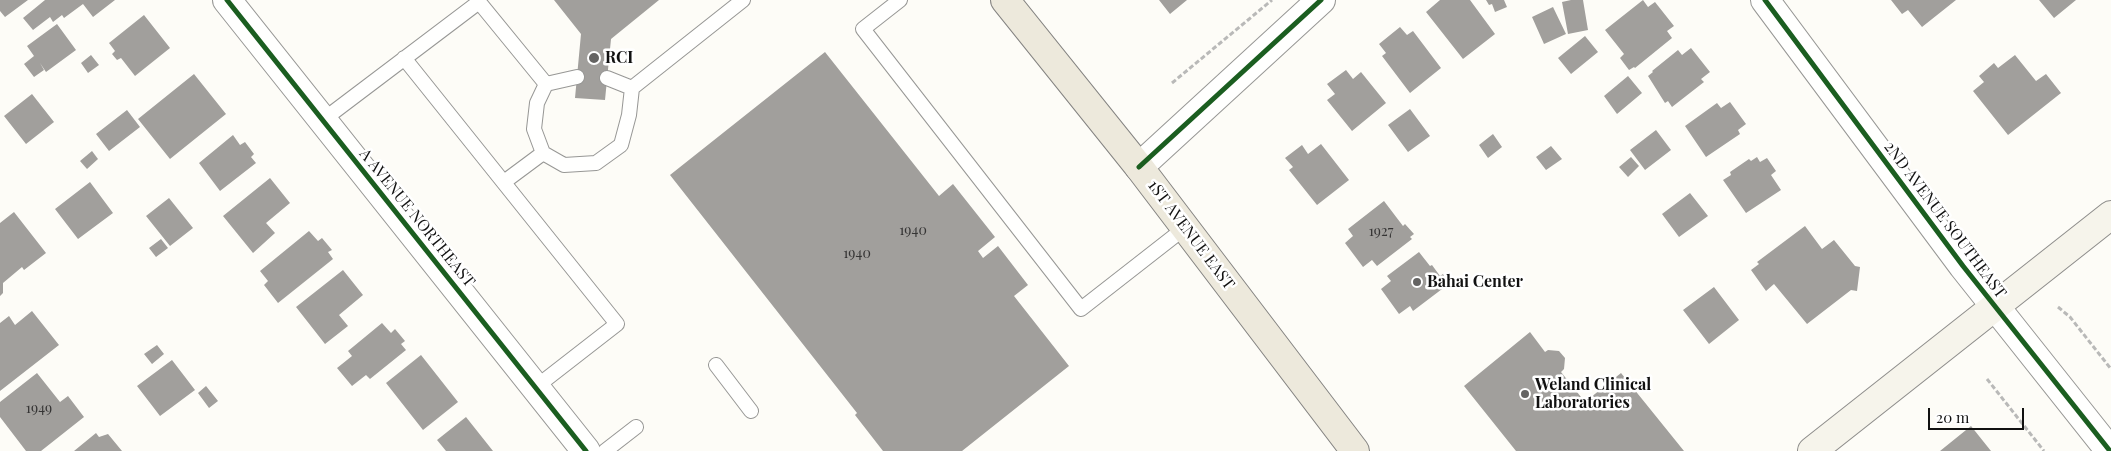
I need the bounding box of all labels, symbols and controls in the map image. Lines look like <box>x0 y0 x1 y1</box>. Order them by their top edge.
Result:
place label: RCI <box>605 48 633 68</box>
marker: RCI <box>587 51 601 65</box>
street label: 2ND AVENUE SOUTHEAST <box>1880 138 2010 302</box>
street label: A AVENUE NORTHEAST <box>355 145 479 291</box>
street label: 1ST AVENUE EAST <box>1144 177 1238 293</box>
house number: 1940 <box>899 223 927 239</box>
house number: 1927 <box>1369 224 1393 240</box>
house number: 1940 <box>843 246 871 262</box>
place label: Bahai Center <box>1427 272 1523 292</box>
marker: Bahai Center <box>1411 276 1423 288</box>
place label: Weland Clinical Laboratories <box>1535 375 1651 413</box>
marker: Weland Clinical Laboratories <box>1519 388 1531 400</box>
scale bar <box>1931 398 2027 430</box>
house number: 1949 <box>26 401 52 417</box>
text: 20 m <box>1936 407 1969 427</box>

